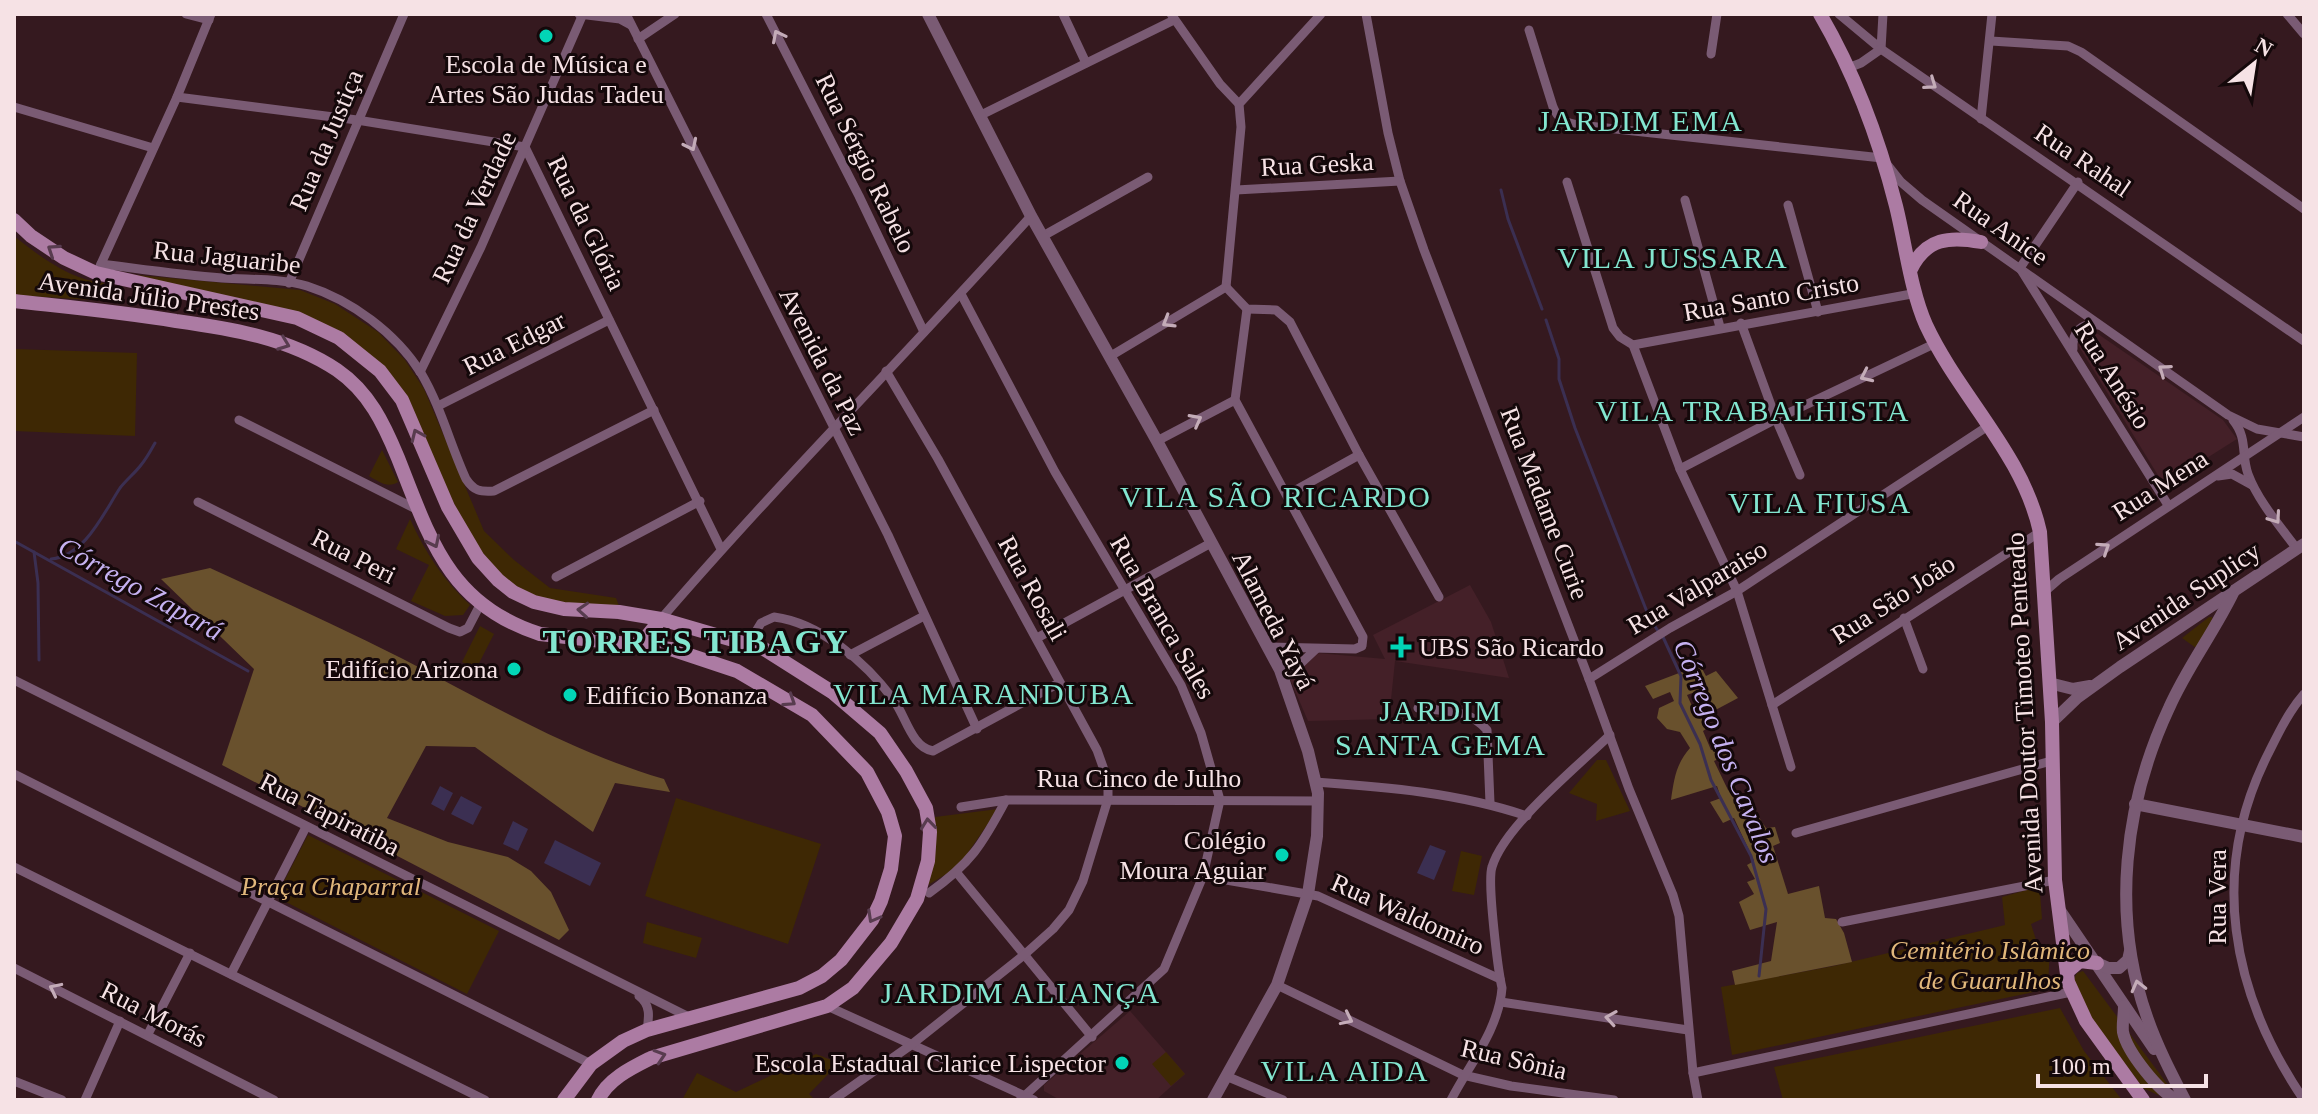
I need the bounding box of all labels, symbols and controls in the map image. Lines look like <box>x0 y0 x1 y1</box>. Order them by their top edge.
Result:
north arrow <box>2214 24 2294 104</box>
marker: Escola de Música e Artes São Judas Tadeu <box>537 27 555 45</box>
one-way arrow <box>772 30 787 45</box>
text: N <box>2251 32 2277 62</box>
place label: Escola de Música e Artes São Judas Tadeu <box>428 50 664 109</box>
street label: Rua da Justiça <box>284 65 369 215</box>
street label: Rua Sérgio Rabelo <box>810 69 922 258</box>
one-way arrow <box>1923 74 1937 89</box>
district label: JARDIM EMA <box>1538 104 1744 137</box>
street label: Rua Rahal <box>2029 118 2136 203</box>
street label: Rua da Verdade <box>427 127 522 288</box>
one-way arrow <box>681 137 697 152</box>
street label: Rua Geska <box>1260 147 1375 182</box>
street label: Rua da Glória <box>542 151 632 296</box>
street label: Rua Anice <box>1948 185 2054 272</box>
street label: Rua Jaguaribe <box>152 235 302 280</box>
district label: VILA JUSSARA <box>1557 241 1789 274</box>
one-way arrow <box>47 245 61 260</box>
street label: Avenida Júlio Prestes <box>36 267 262 326</box>
street label: Rua Santo Cristo <box>1681 268 1861 327</box>
street label: Avenida da Paz <box>773 283 872 440</box>
street label: Rua Edgar <box>458 305 570 381</box>
one-way arrow <box>1162 312 1177 328</box>
street label: Rua Anésio <box>2068 316 2157 434</box>
one-way arrow <box>276 334 290 351</box>
one-way arrow <box>2159 365 2173 380</box>
one-way arrow <box>1859 367 1874 383</box>
district label: VILA TRABALHISTA <box>1596 394 1910 427</box>
street label: Rua Madame Curie <box>1495 403 1595 603</box>
one-way arrow <box>1187 415 1202 430</box>
one-way arrow <box>410 429 426 443</box>
street label: Rua Mena <box>2107 444 2214 527</box>
district label: VILA SÃO RICARDO <box>1120 480 1432 513</box>
district label: VILA FIUSA <box>1728 486 1912 519</box>
one-way arrow <box>2265 509 2280 523</box>
street label: Rua Peri <box>307 523 401 590</box>
water label: Córrego Zapará <box>53 530 228 646</box>
street label: Rua Rosali <box>992 531 1073 645</box>
street label: Rua Branca Sales <box>1104 531 1221 704</box>
street label: Avenida Doutor Timoteo Penteado <box>2001 532 2048 894</box>
one-way arrow <box>424 534 440 549</box>
street label: Rua Valparaiso <box>1622 534 1772 640</box>
street label: Avenida Suplicy <box>2107 536 2266 657</box>
one-way arrow <box>2096 543 2110 558</box>
street label: Alameda Yayá <box>1226 546 1321 695</box>
street label: Rua São João <box>1826 549 1961 650</box>
one-way arrow <box>576 602 589 619</box>
district label: TORRES TIBAGY <box>542 623 850 660</box>
place label: UBS São Ricardo <box>1419 633 1604 662</box>
water label: Córrego dos Cavalos <box>1667 635 1786 868</box>
marker: UBS São Ricardo <box>1390 636 1412 658</box>
place label: Edifício Arizona <box>325 655 498 684</box>
marker: Edifício Arizona <box>505 660 523 678</box>
district label: VILA MARANDUBA <box>833 677 1135 710</box>
place label: Edifício Bonanza <box>586 681 768 710</box>
marker: Edifício Bonanza <box>561 686 579 704</box>
one-way arrow <box>781 691 796 706</box>
district label: JARDIM SANTA GEMA <box>1335 694 1547 761</box>
street label: Rua Cinco de Julho <box>1037 764 1241 793</box>
street label: Rua Tapiratiba <box>255 767 405 862</box>
one-way arrow <box>919 817 936 830</box>
place label: Colégio Moura Aguiar <box>1119 826 1266 885</box>
marker: Colégio Moura Aguiar <box>1273 846 1291 864</box>
street label: Rua Vera <box>2203 849 2232 945</box>
street label: Rua Waldomiro <box>1327 868 1489 961</box>
park label: Praça Chaparral <box>240 872 421 901</box>
one-way arrow <box>867 909 882 923</box>
park label: Cemitério Islâmico de Guarulhos <box>1890 936 2090 995</box>
street label: Rua Morás <box>96 975 212 1053</box>
district label: JARDIM ALIANÇA <box>881 976 1161 1009</box>
one-way arrow <box>2131 979 2148 993</box>
one-way arrow <box>49 983 63 999</box>
one-way arrow <box>1339 1009 1354 1025</box>
one-way arrow <box>1604 1010 1618 1027</box>
street label: Rua Sônia <box>1458 1033 1570 1086</box>
scale bar <box>2038 1038 2206 1088</box>
one-way arrow <box>652 1049 666 1065</box>
place label: Escola Estadual Clarice Lispector <box>754 1049 1106 1078</box>
text: 100 m <box>2050 1053 2111 1079</box>
marker: Escola Estadual Clarice Lispector <box>1113 1054 1131 1072</box>
district label: VILA AIDA <box>1261 1054 1429 1087</box>

